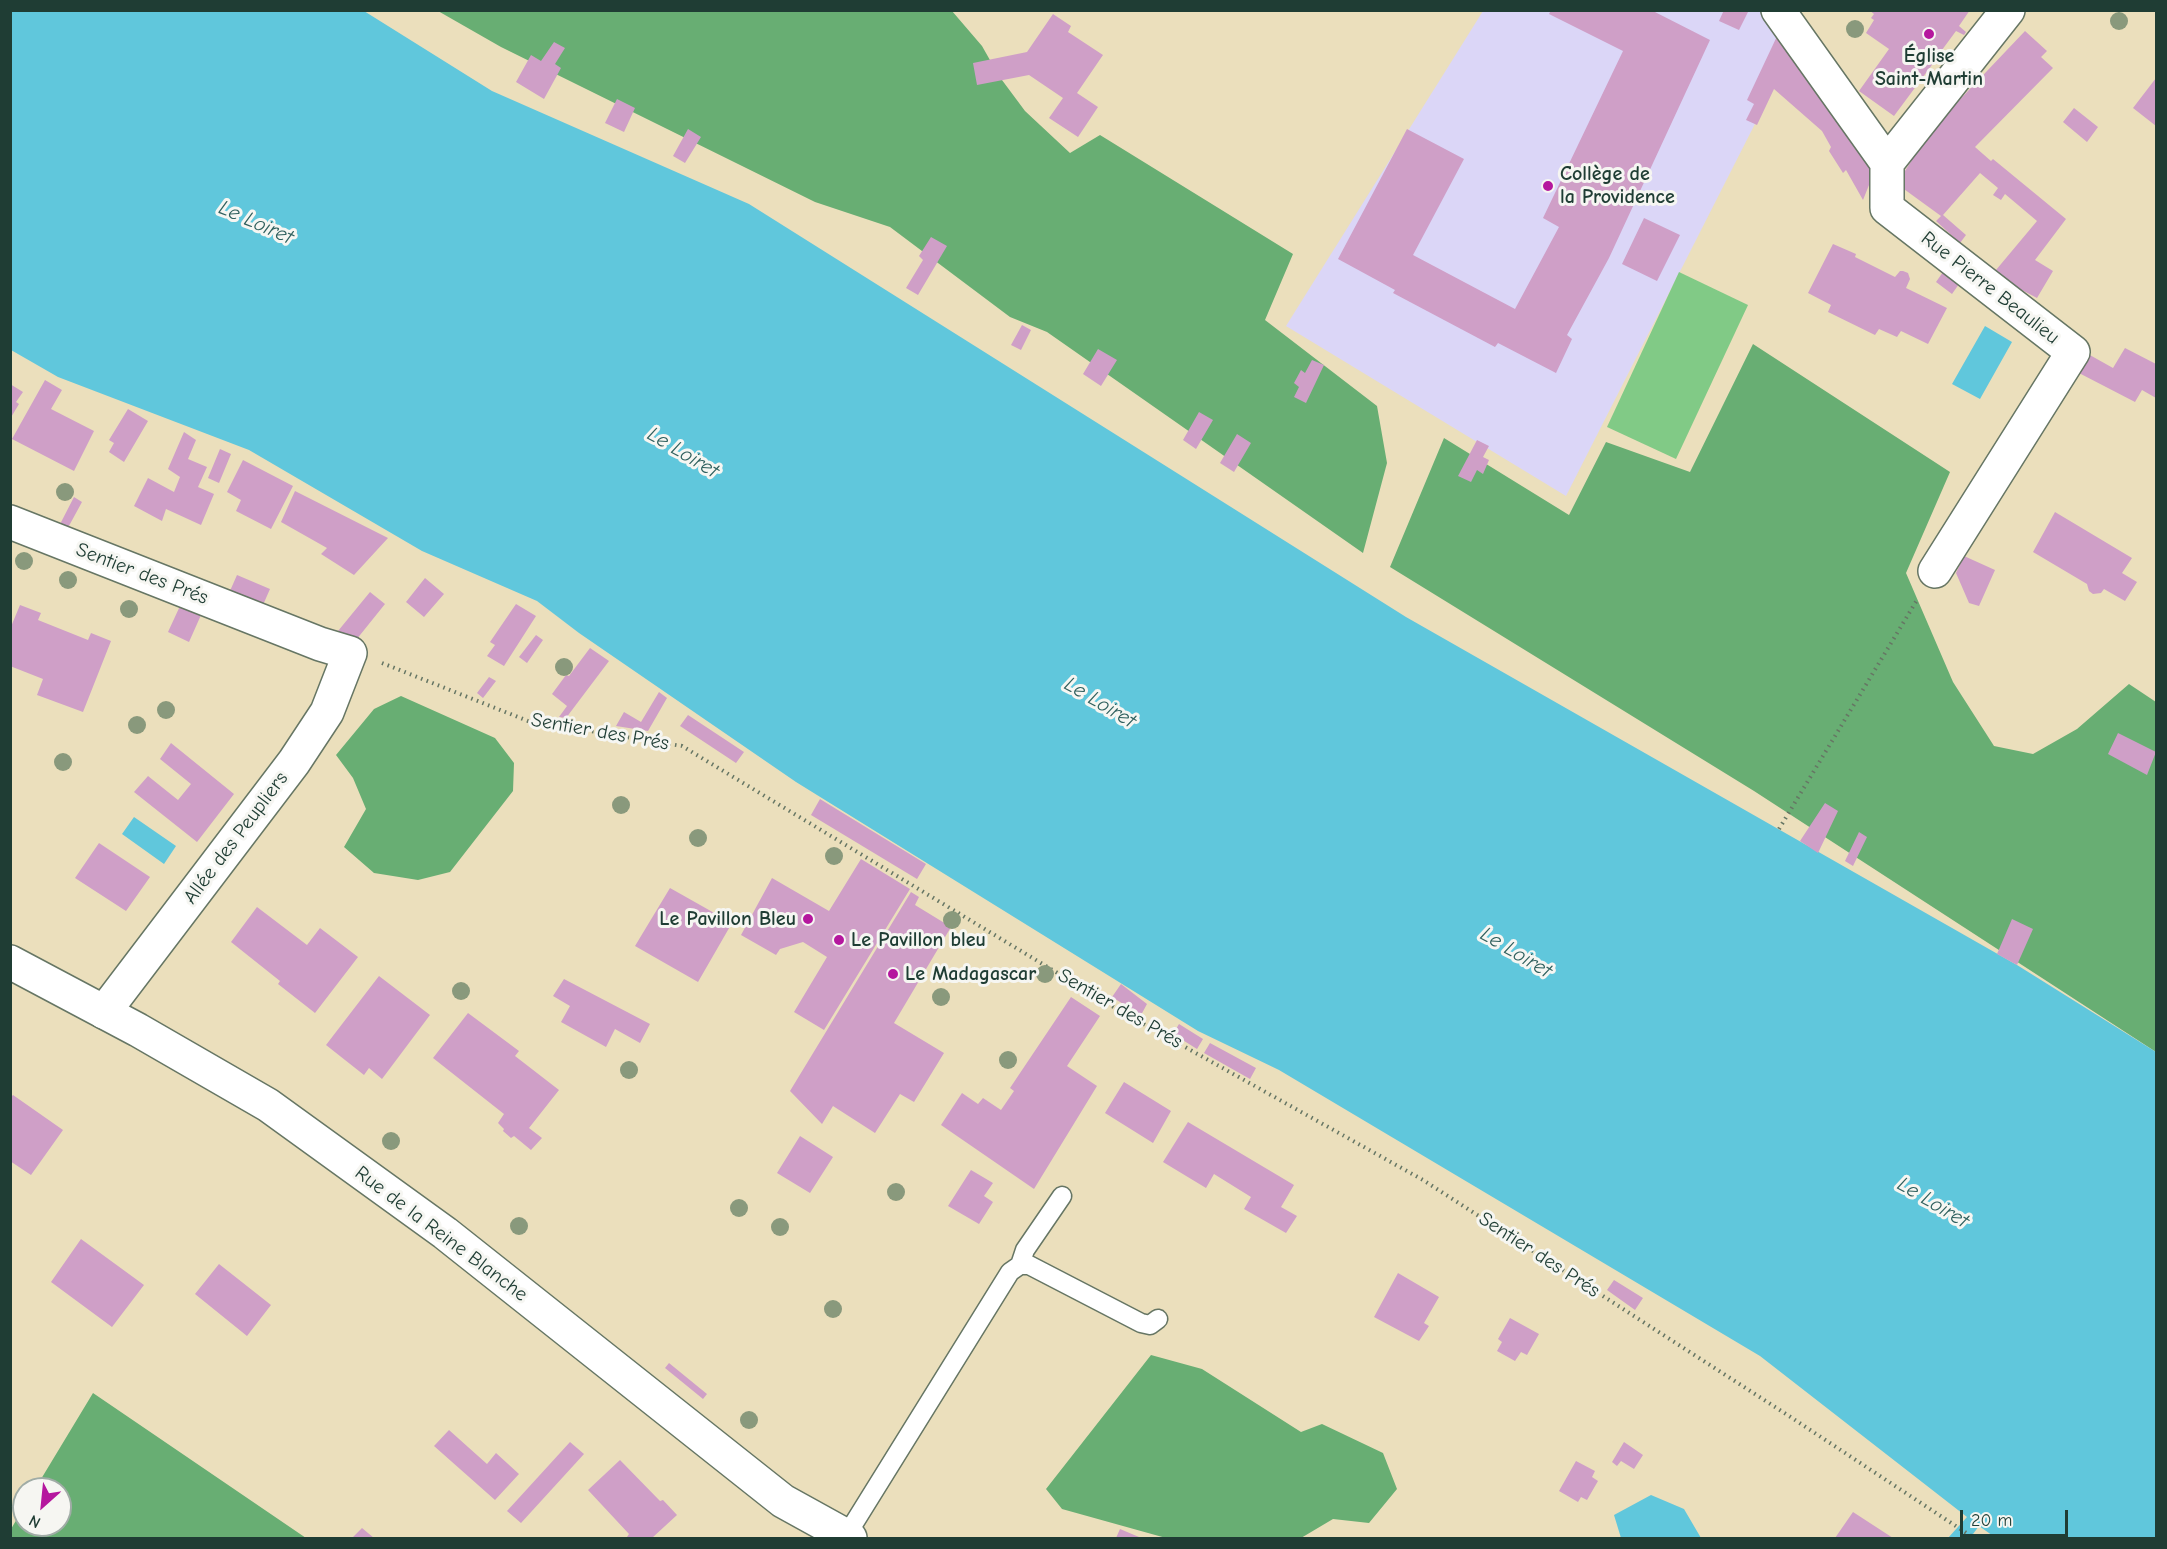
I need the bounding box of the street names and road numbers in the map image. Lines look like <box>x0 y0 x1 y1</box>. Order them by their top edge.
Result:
street label: Rue Pierre Beaulieu <box>1916 227 2064 349</box>
street label: Sentier des Prés <box>73 538 211 610</box>
street label: Sentier des Prés <box>529 708 671 756</box>
street label: Allée des Peupliers <box>179 767 293 909</box>
street label: Sentier des Prés <box>1054 964 1186 1054</box>
street label: Rue de la Reine Blanche <box>350 1161 532 1307</box>
street label: Sentier des Prés <box>1474 1207 1604 1303</box>

